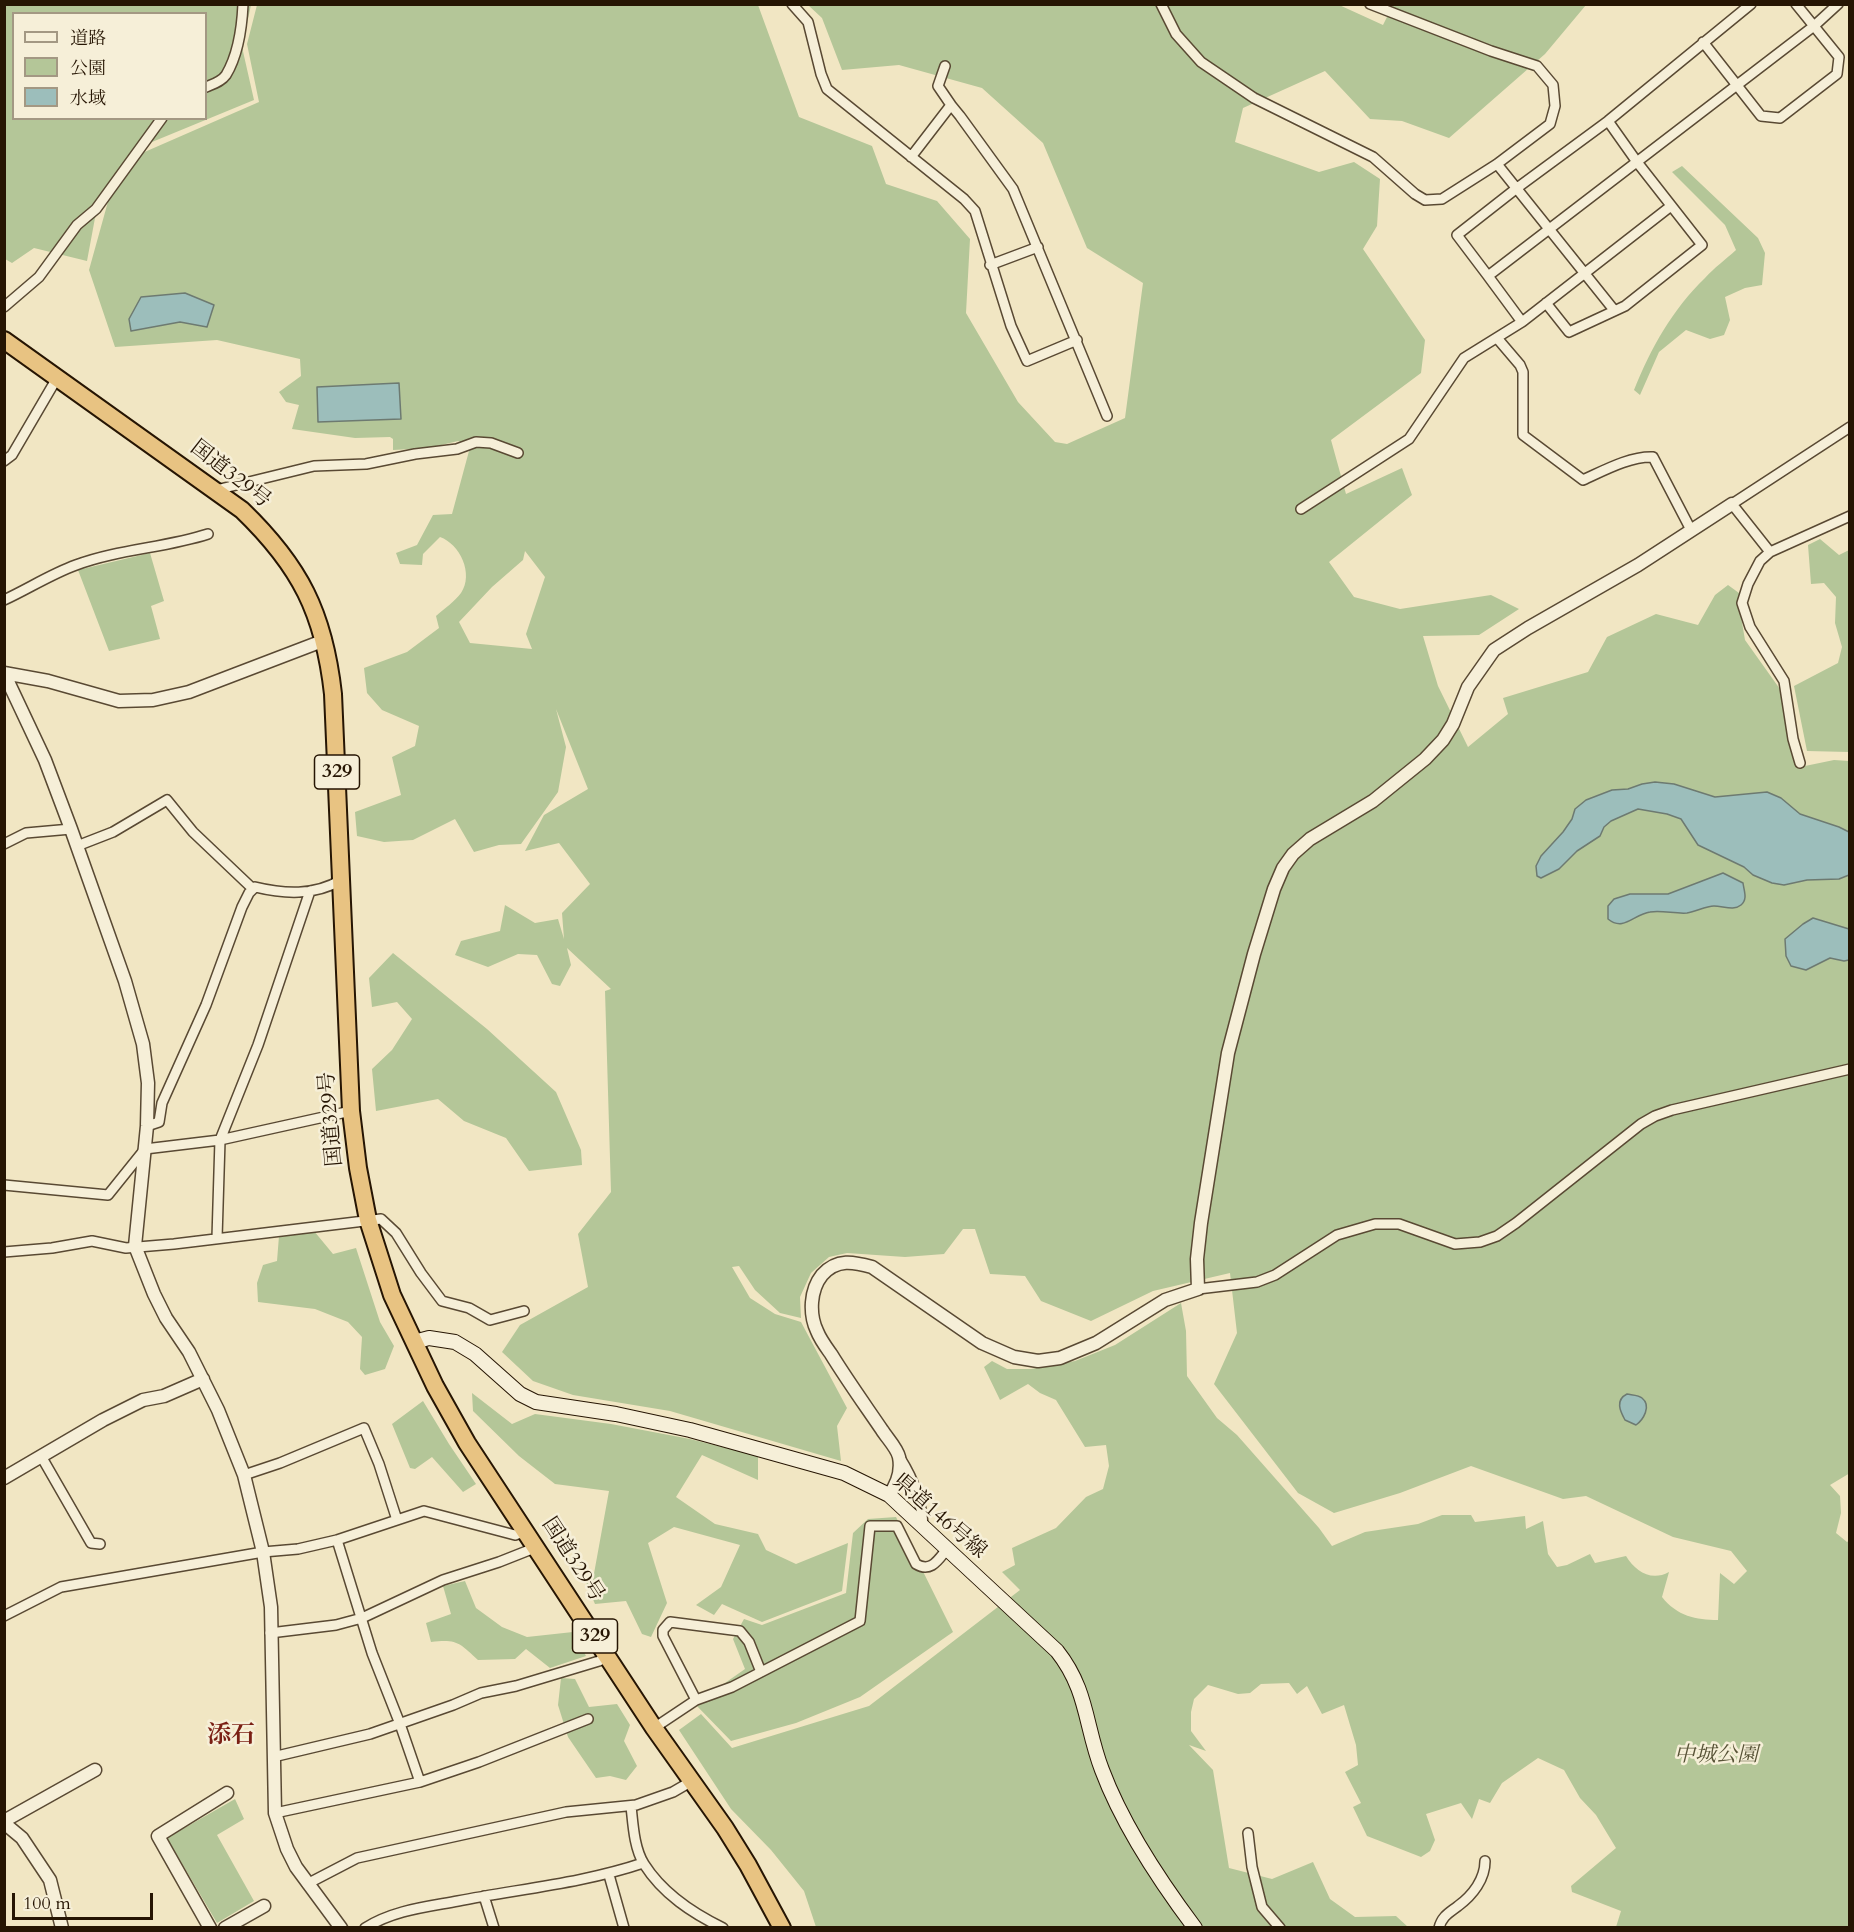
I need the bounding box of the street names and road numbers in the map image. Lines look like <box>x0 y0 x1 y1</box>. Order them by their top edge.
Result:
street label: 国道329号 <box>185 436 275 514</box>
road number: 329 <box>314 755 360 789</box>
street label: 国道329号 <box>315 1070 349 1168</box>
street label: 県道146号線 <box>887 1469 991 1565</box>
street label: 国道329号 <box>535 1513 609 1607</box>
road number: 329 <box>572 1619 618 1653</box>

